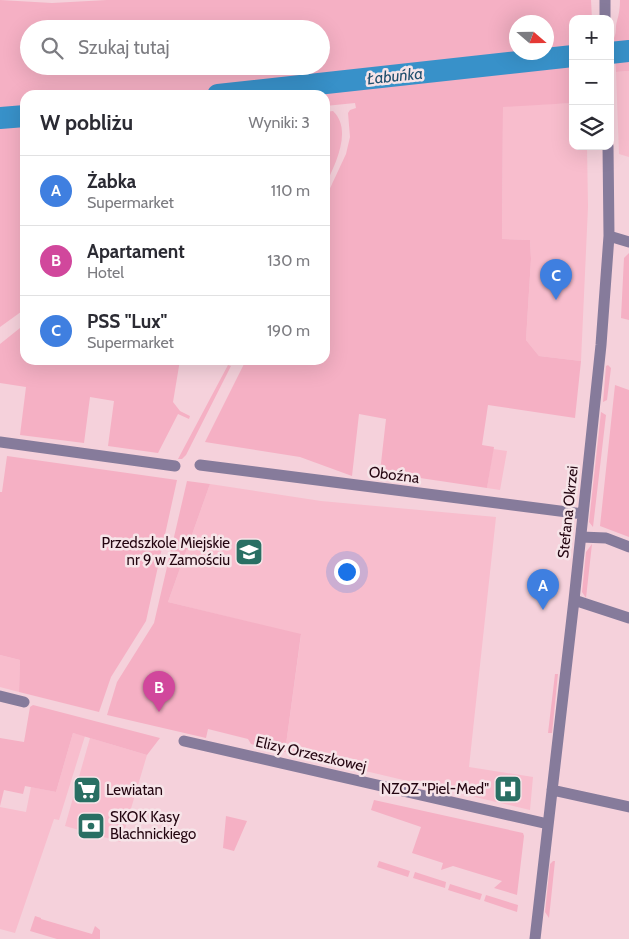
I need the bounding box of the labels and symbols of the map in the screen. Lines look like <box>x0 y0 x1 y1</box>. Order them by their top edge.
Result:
north arrow <box>509 15 554 60</box>
water label: Łabuńka <box>366 64 424 88</box>
pin: C <box>540 259 572 300</box>
street label: Oboźna <box>368 463 421 487</box>
street label: Stefana Okrzei <box>554 465 582 559</box>
place label: Przedszkole Miejskie nr 9 w Zamościu <box>102 534 230 569</box>
school or university icon: Przedszkole Miejskie nr 9 w Zamościu <box>234 537 264 567</box>
your location <box>334 559 360 585</box>
pin: A <box>527 569 559 610</box>
pin: B <box>143 671 175 712</box>
street label: Elizy Orzeszkowej <box>254 732 368 776</box>
hospital icon: NZOZ "Piel-Med" <box>493 774 523 804</box>
supermarket icon: Lewiatan <box>72 775 102 805</box>
place label: NZOZ "Piel-Med" <box>381 780 489 798</box>
place label: Lewiatan <box>106 781 163 799</box>
place label: SKOK Kasy Blachnickiego <box>110 808 196 843</box>
bank icon: SKOK Kasy Blachnickiego <box>76 811 106 841</box>

